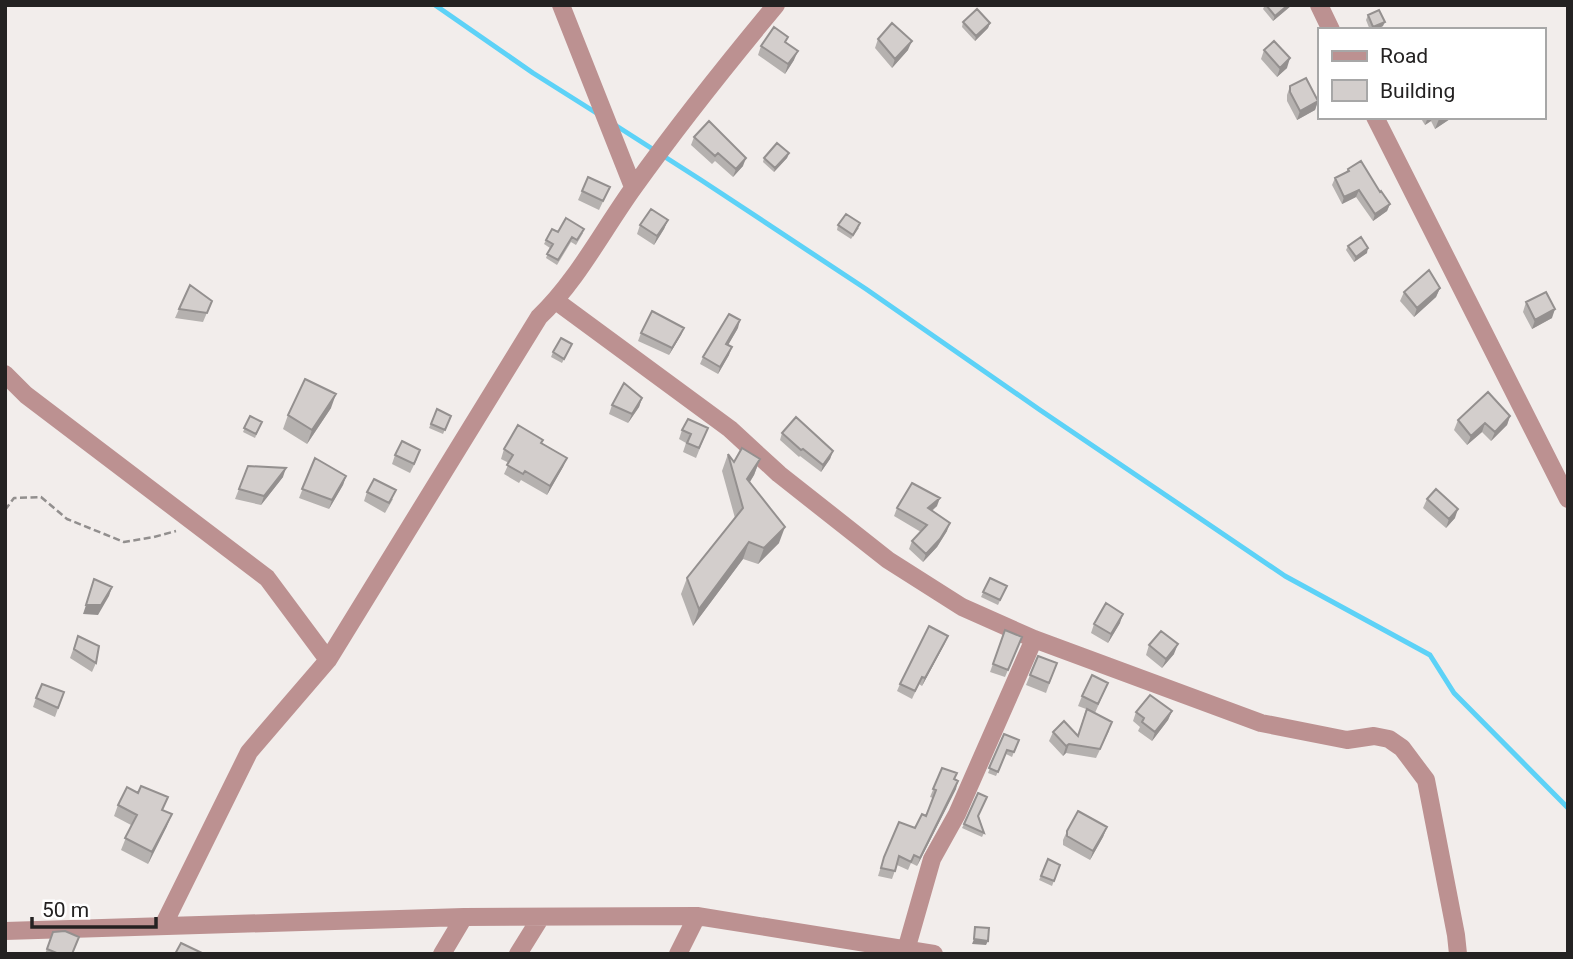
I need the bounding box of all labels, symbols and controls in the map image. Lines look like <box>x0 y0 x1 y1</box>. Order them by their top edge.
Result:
legend <box>1318 28 1545 119</box>
text: Road <box>1380 44 1428 68</box>
text: Building <box>1380 79 1455 103</box>
scale bar <box>32 886 156 930</box>
text: 50 m <box>42 898 89 922</box>

